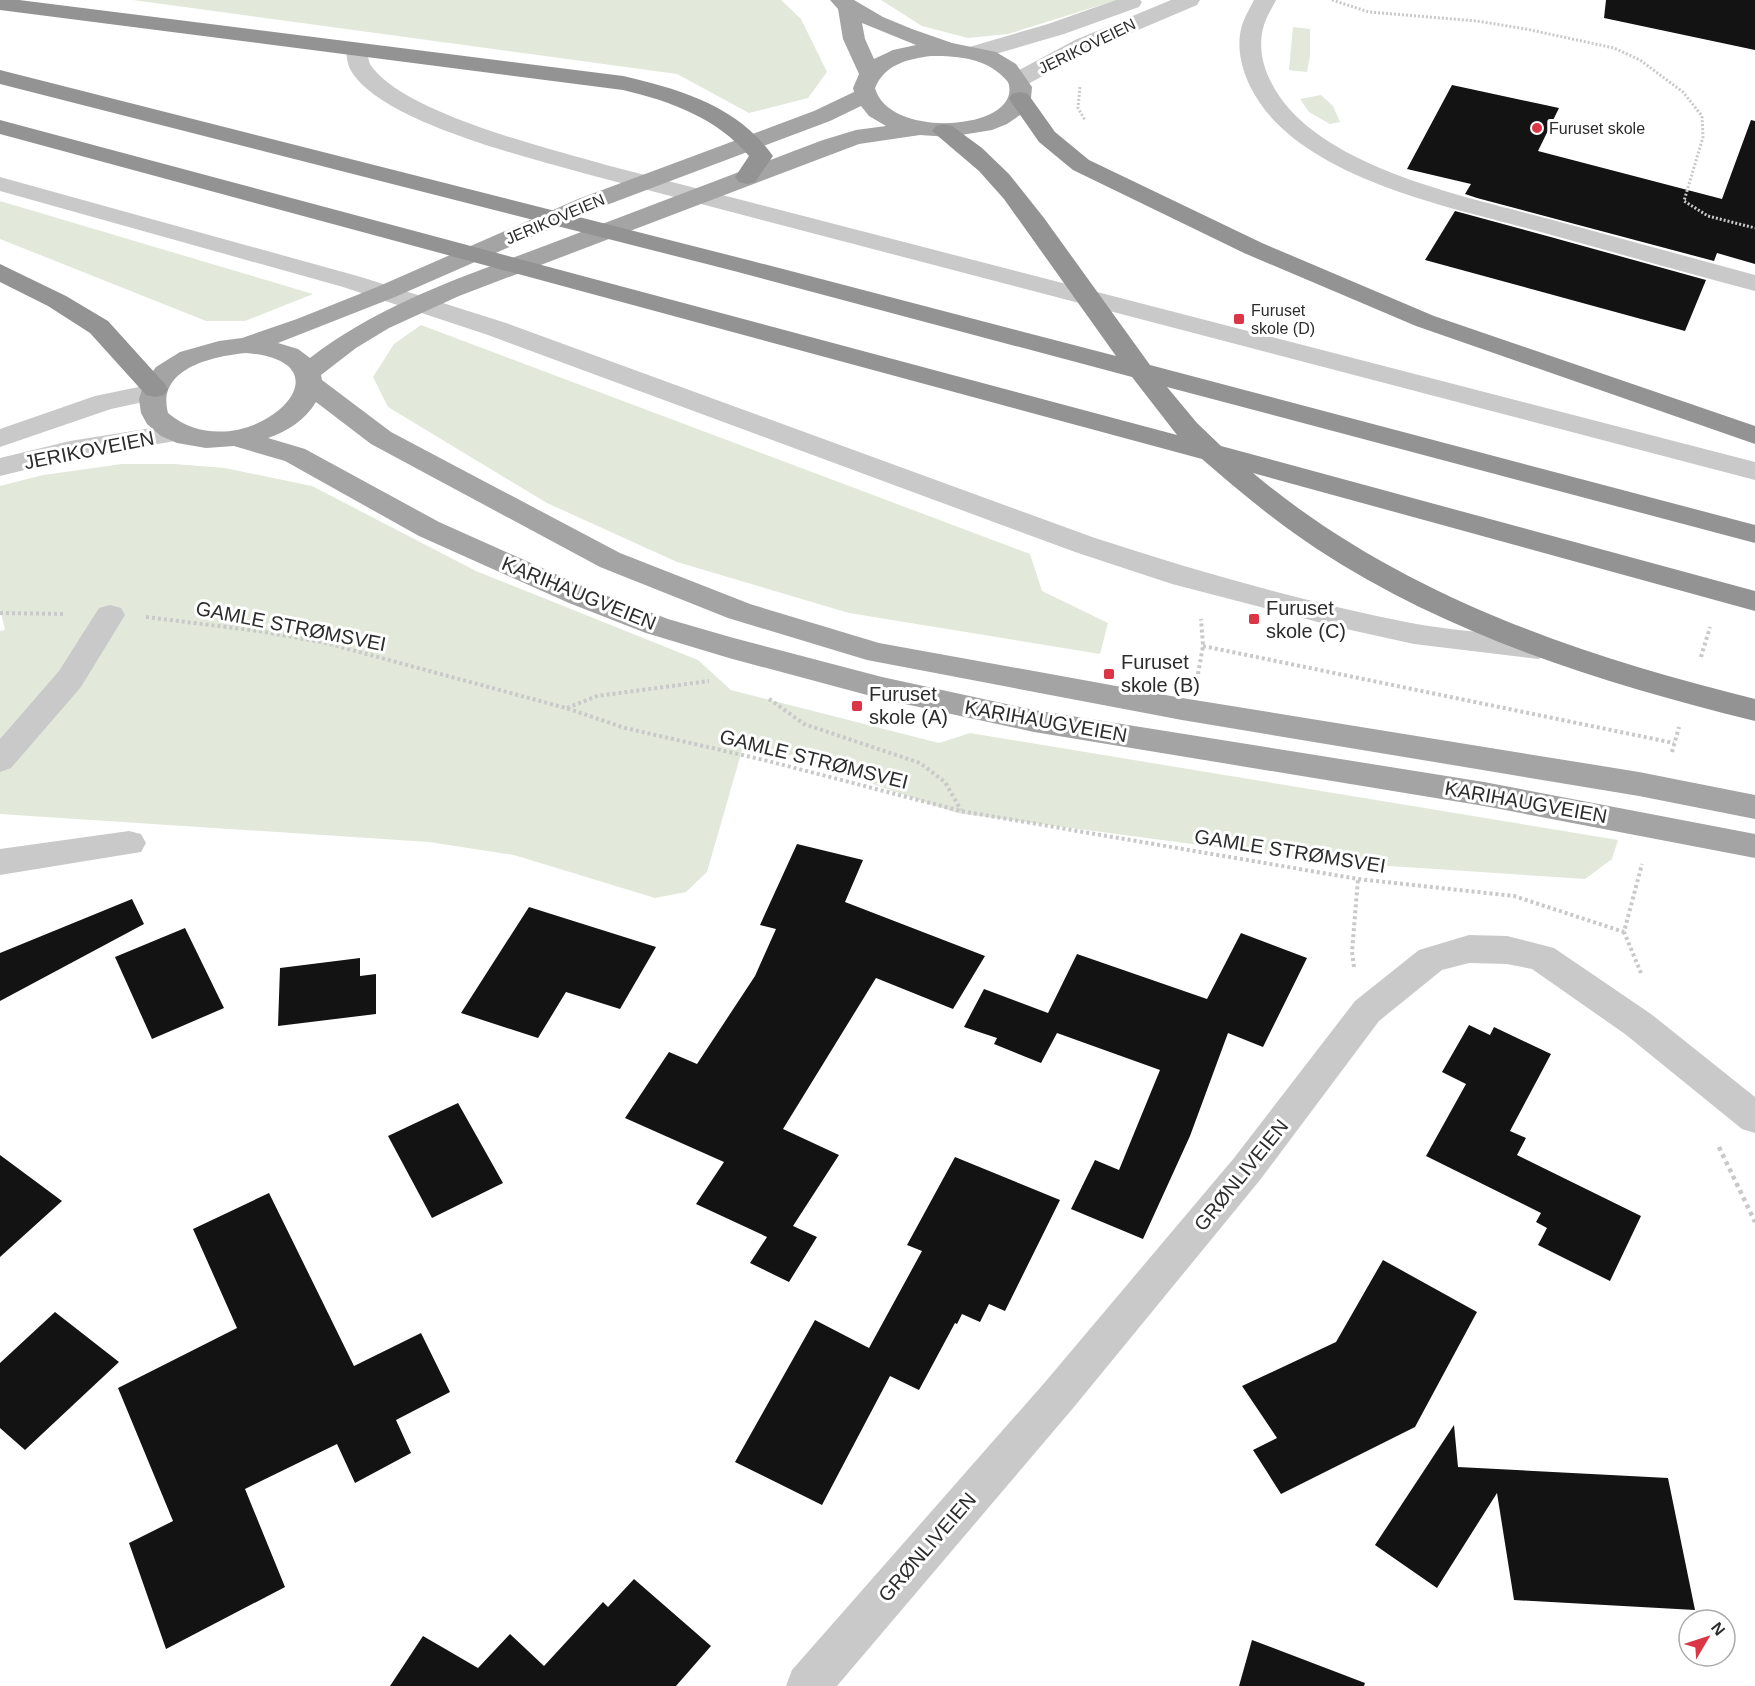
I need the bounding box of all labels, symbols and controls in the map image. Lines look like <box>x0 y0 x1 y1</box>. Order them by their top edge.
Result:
street label: JERIKOVEIEN <box>1036 15 1138 77</box>
place label: Furuset skole <box>1549 120 1645 137</box>
marker: Furuset skole <box>1530 121 1544 135</box>
street label: JERIKOVEIEN <box>503 191 607 247</box>
place label: Furuset skole (D) <box>1251 302 1315 337</box>
marker: Furuset skole (D) <box>1232 312 1246 326</box>
street label: JERIKOVEIEN <box>22 427 156 473</box>
street label: KARIHAUGVEIEN <box>499 552 659 634</box>
street label: GAMLE STRØMSVEI <box>194 597 388 655</box>
place label: Furuset skole (C) <box>1266 597 1346 642</box>
marker: Furuset skole (C) <box>1247 612 1261 626</box>
place label: Furuset skole (B) <box>1121 651 1200 696</box>
marker: Furuset skole (B) <box>1102 667 1116 681</box>
place label: Furuset skole (A) <box>869 683 948 728</box>
street label: KARIHAUGVEIEN <box>963 696 1129 746</box>
marker: Furuset skole (A) <box>850 699 864 713</box>
street label: GAMLE STRØMSVEI <box>718 725 910 793</box>
street label: KARIHAUGVEIEN <box>1443 777 1609 827</box>
street label: GAMLE STRØMSVEI <box>1193 825 1387 877</box>
street label: GRØNLIVEIEN <box>1189 1115 1293 1235</box>
street label: GRØNLIVEIEN <box>874 1488 980 1606</box>
north arrow <box>1677 1608 1737 1668</box>
text: N <box>1708 1619 1729 1639</box>

